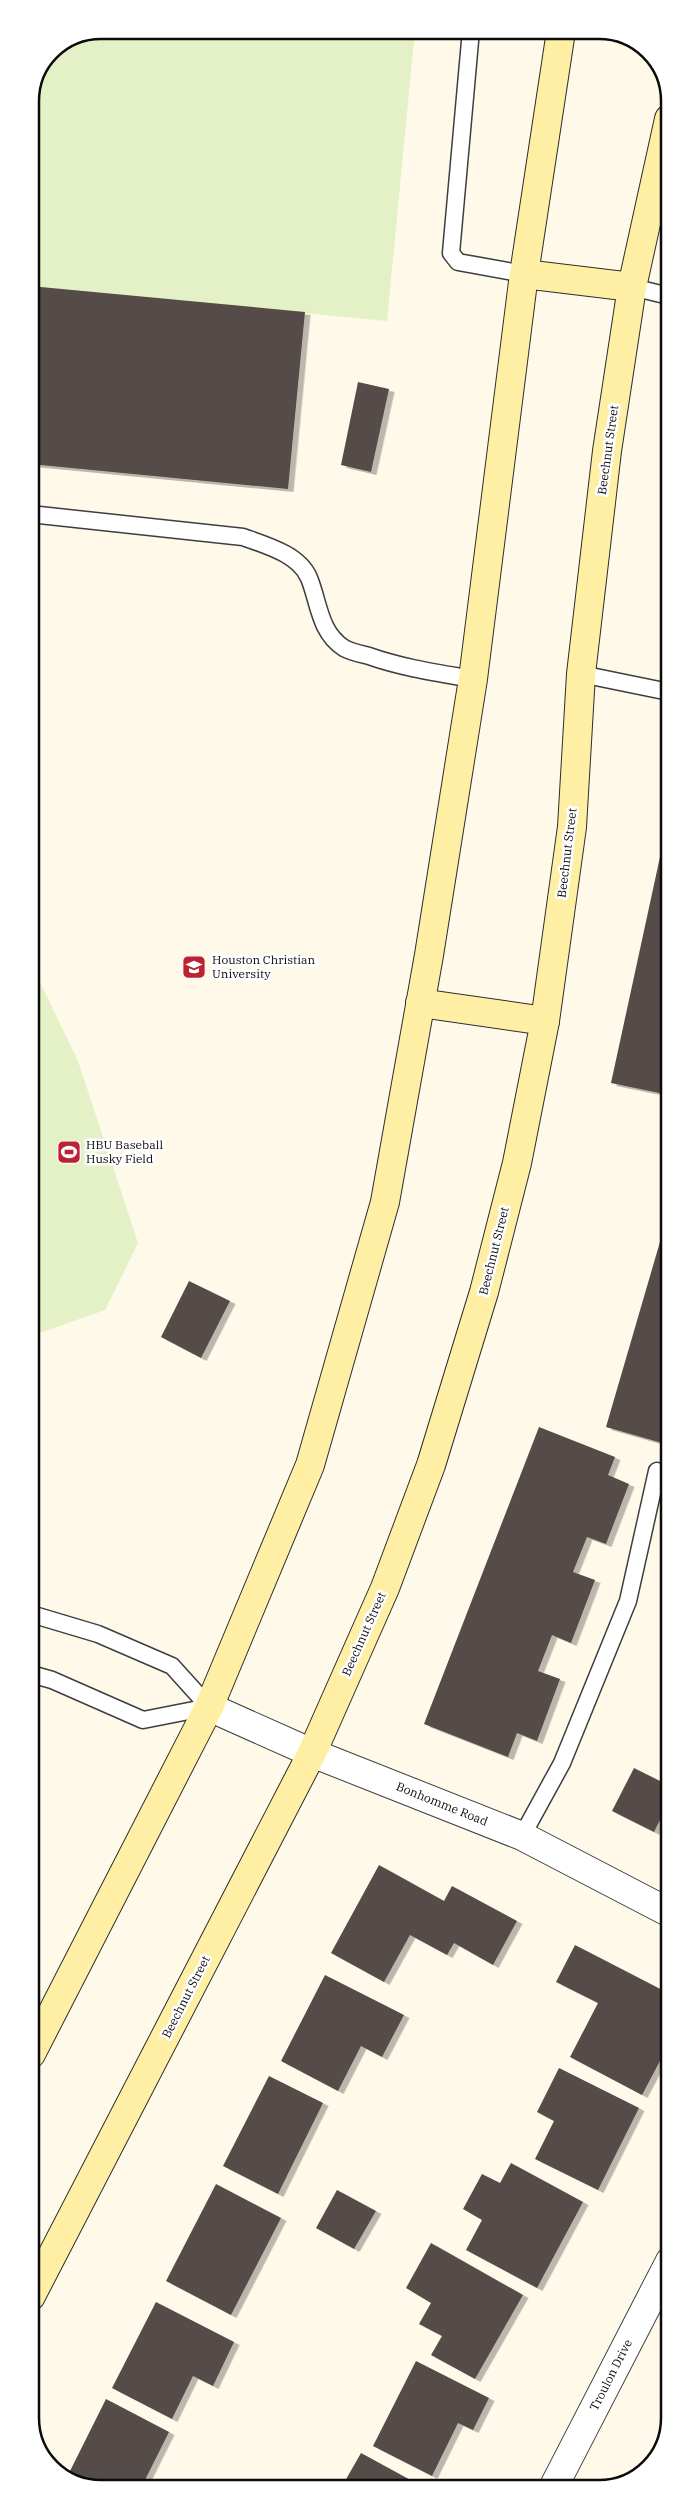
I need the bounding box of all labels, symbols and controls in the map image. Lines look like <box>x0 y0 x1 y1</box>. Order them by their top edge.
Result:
street label: Beechnut Street <box>594 404 621 496</box>
street label: Beechnut Street <box>554 807 579 899</box>
place label: Houston Christian University <box>212 952 316 981</box>
school or university icon: Houston Christian University <box>181 954 207 980</box>
place label: HBU Baseball Husky Field <box>86 1137 163 1166</box>
sports icon: HBU Baseball Husky Field <box>56 1139 82 1165</box>
street label: Beechnut Street <box>475 1205 512 1297</box>
street label: Beechnut Street <box>338 1589 389 1678</box>
street label: Bonhomme Road <box>394 1778 490 1829</box>
street label: Beechnut Street <box>158 1953 213 2040</box>
street label: Troulon Drive <box>586 2337 635 2413</box>

